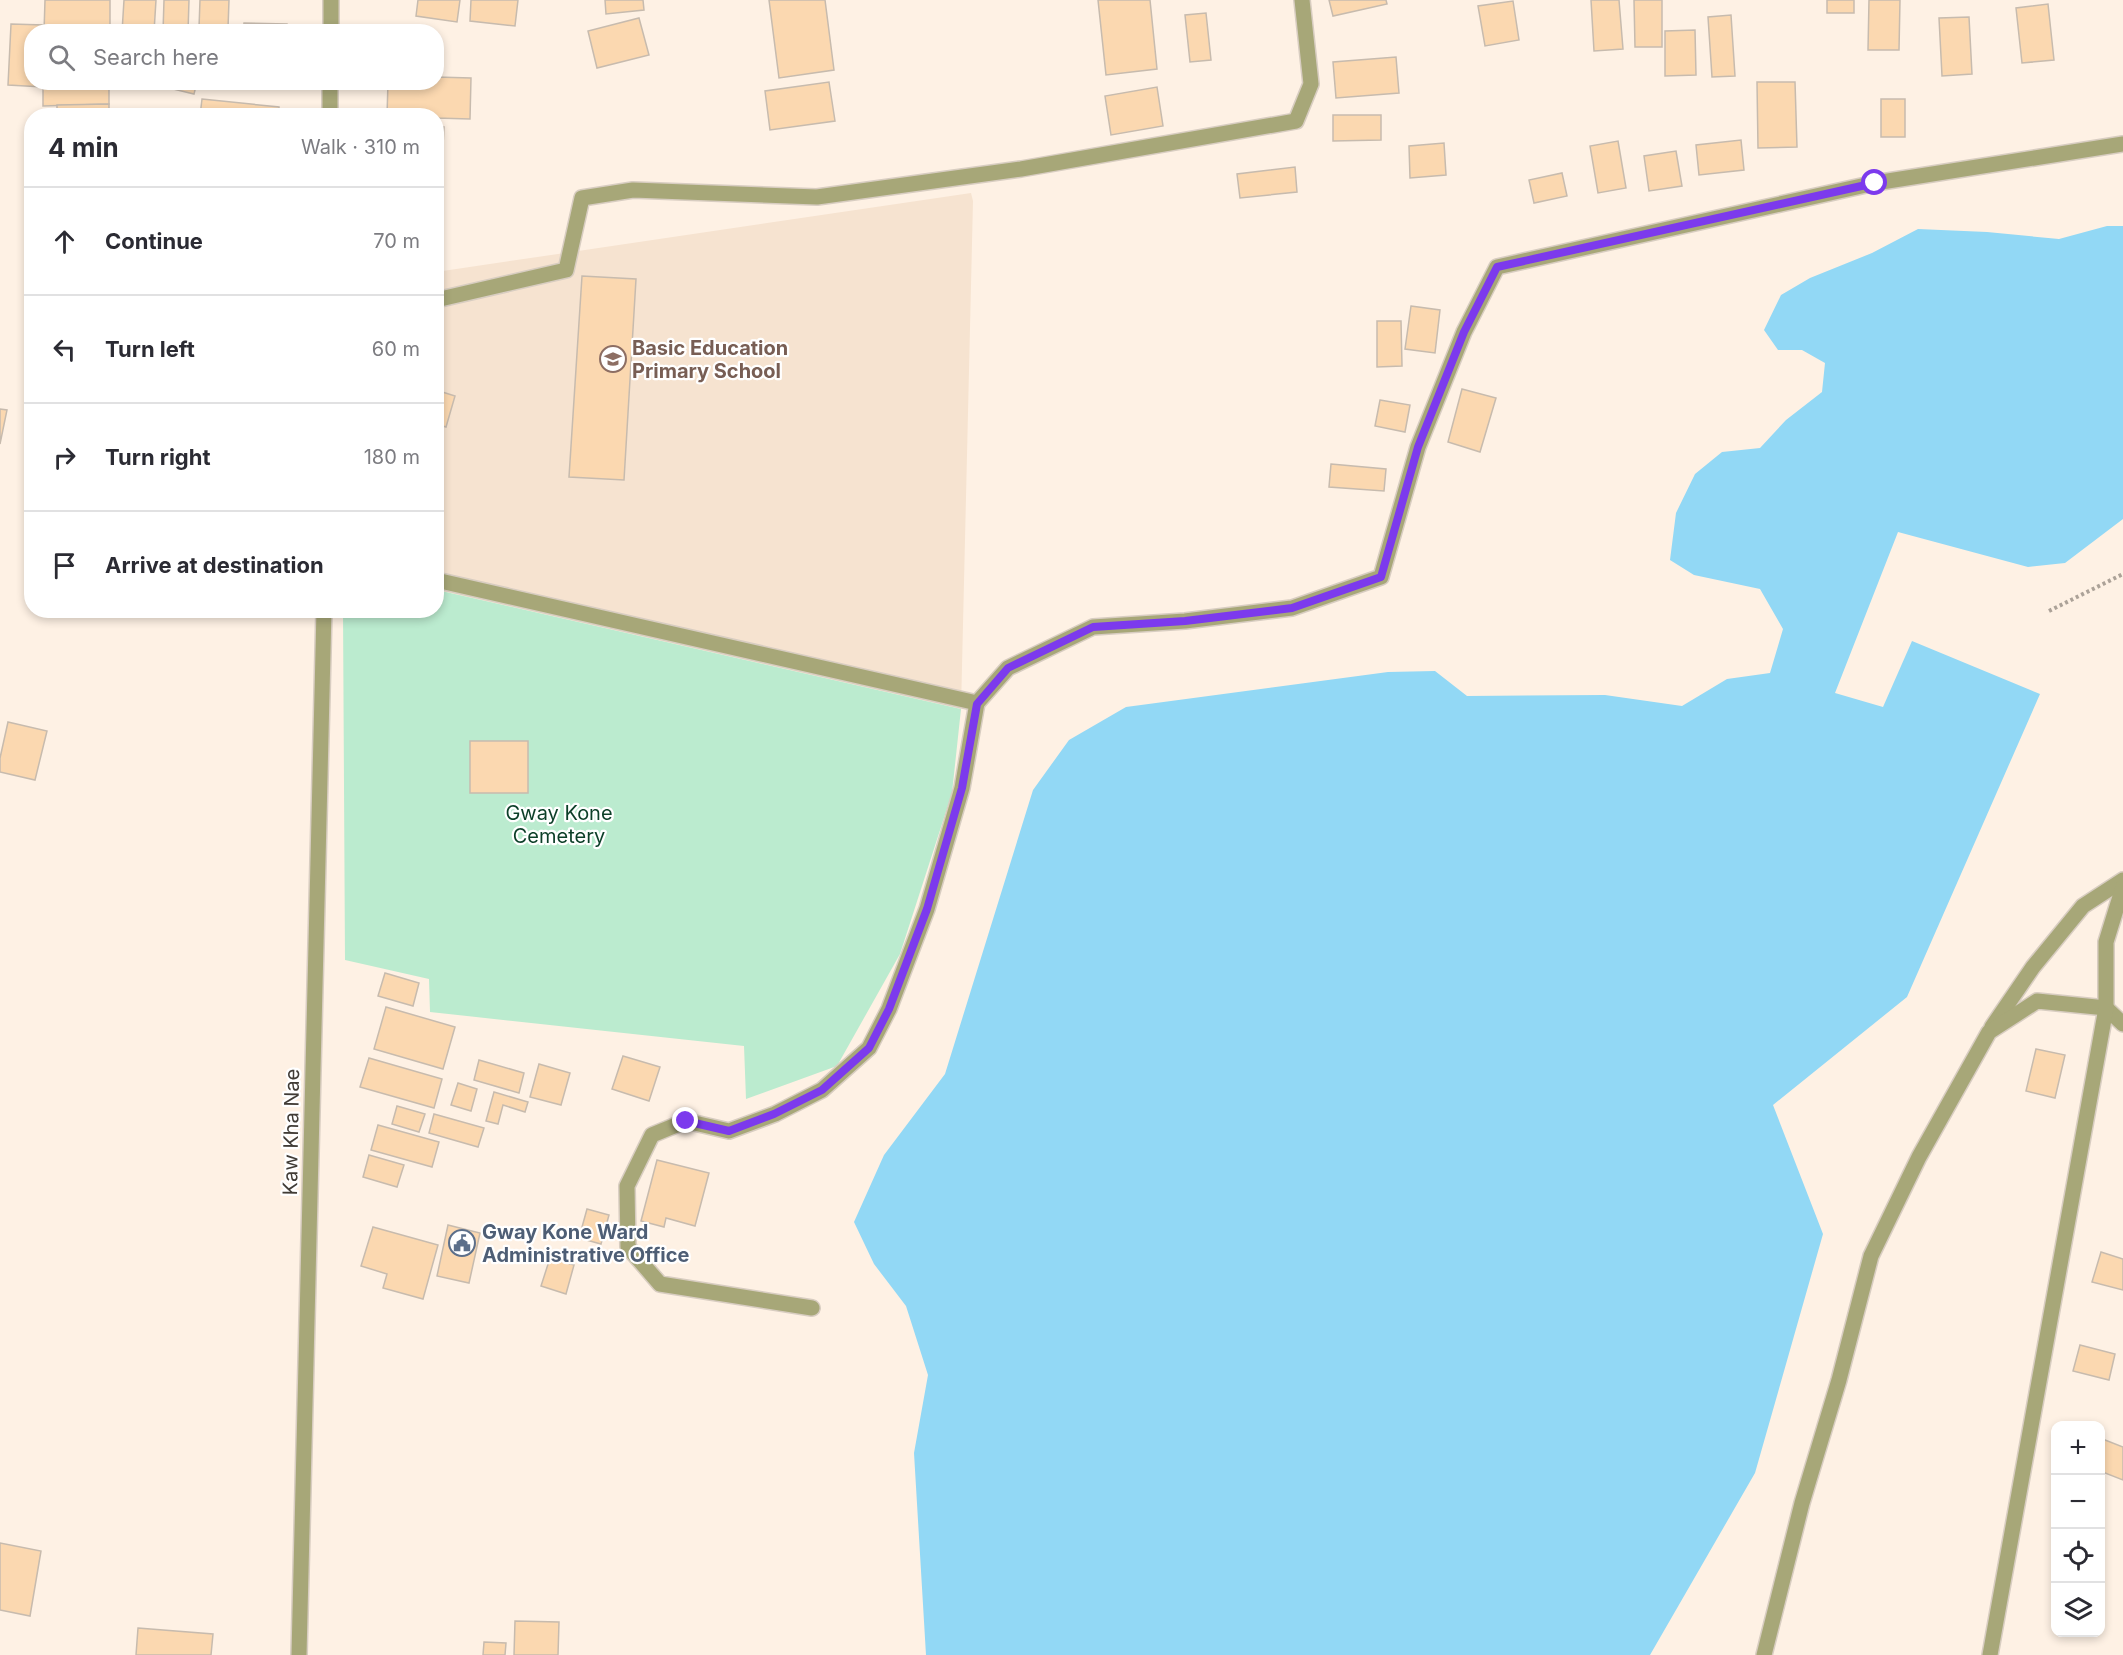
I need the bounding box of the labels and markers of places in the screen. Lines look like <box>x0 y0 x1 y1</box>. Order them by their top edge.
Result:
place label: Basic Education Primary School <box>632 336 788 383</box>
school or university icon: Basic Education Primary School <box>598 344 628 374</box>
place label: Gway Kone Ward Administrative Office <box>482 1220 690 1267</box>
public building icon: Gway Kone Ward Administrative Office <box>447 1228 477 1258</box>

